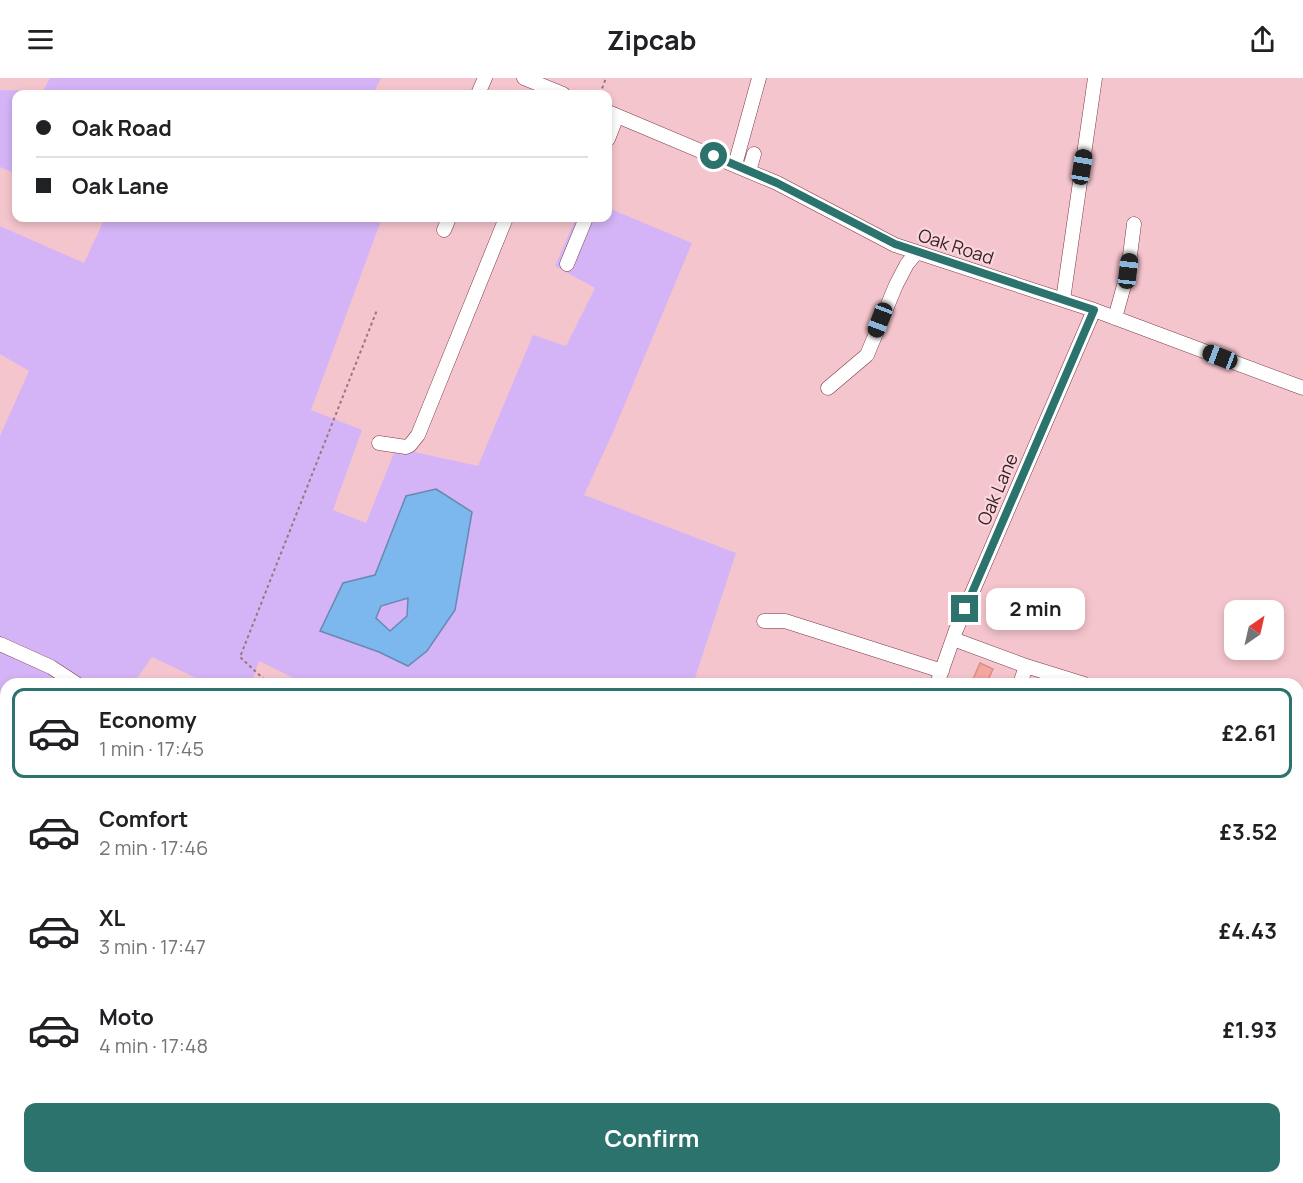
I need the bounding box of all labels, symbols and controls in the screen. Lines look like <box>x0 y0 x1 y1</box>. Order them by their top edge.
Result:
text: Zipcab <box>607 21 696 58</box>
icon: menu <box>24 23 57 56</box>
icon: share <box>1246 23 1279 56</box>
text: Oak Road <box>72 113 172 143</box>
route start <box>700 142 727 169</box>
car <box>1070 148 1094 186</box>
text: Oak Lane <box>72 171 169 201</box>
street label: Oak Road <box>915 223 997 269</box>
car <box>1117 252 1139 290</box>
car <box>865 300 895 340</box>
car <box>1200 342 1240 372</box>
street label: Oak Lane <box>971 449 1023 529</box>
callout: 2 min <box>986 588 1085 630</box>
route end <box>951 595 978 622</box>
text: 2 min <box>1009 595 1062 622</box>
north arrow <box>1224 600 1284 660</box>
map controls <box>1224 600 1284 660</box>
text: Economy <box>99 705 197 735</box>
icon: car <box>27 706 81 760</box>
text: £2.61 <box>1222 718 1277 748</box>
text: 1 min · 17:45 <box>99 735 204 762</box>
text: Comfort <box>99 804 188 834</box>
icon: car <box>27 805 81 859</box>
text: £3.52 <box>1220 817 1277 847</box>
text: 2 min · 17:46 <box>99 834 208 861</box>
text: XL <box>99 903 125 933</box>
icon: car <box>27 904 81 958</box>
text: £4.43 <box>1219 916 1277 946</box>
text: 3 min · 17:47 <box>99 933 206 960</box>
text: Moto <box>99 1002 154 1032</box>
icon: car <box>27 1003 81 1057</box>
text: £1.93 <box>1223 1015 1277 1045</box>
text: 4 min · 17:48 <box>99 1032 208 1059</box>
button: Confirm <box>24 1103 1280 1172</box>

